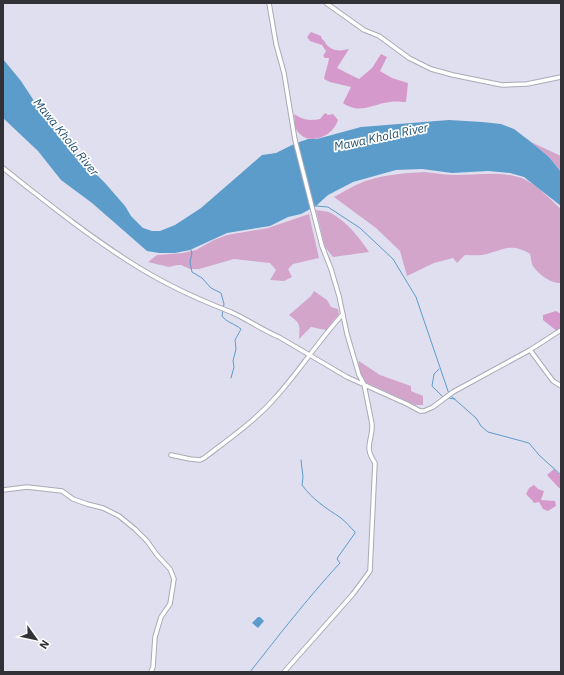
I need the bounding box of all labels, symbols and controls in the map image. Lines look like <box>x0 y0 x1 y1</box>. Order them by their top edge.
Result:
water label: Mawa Khola River <box>31 95 103 179</box>
water label: Mawa Khola River <box>333 119 430 154</box>
north arrow <box>16 619 56 659</box>
text: N <box>36 637 52 652</box>

